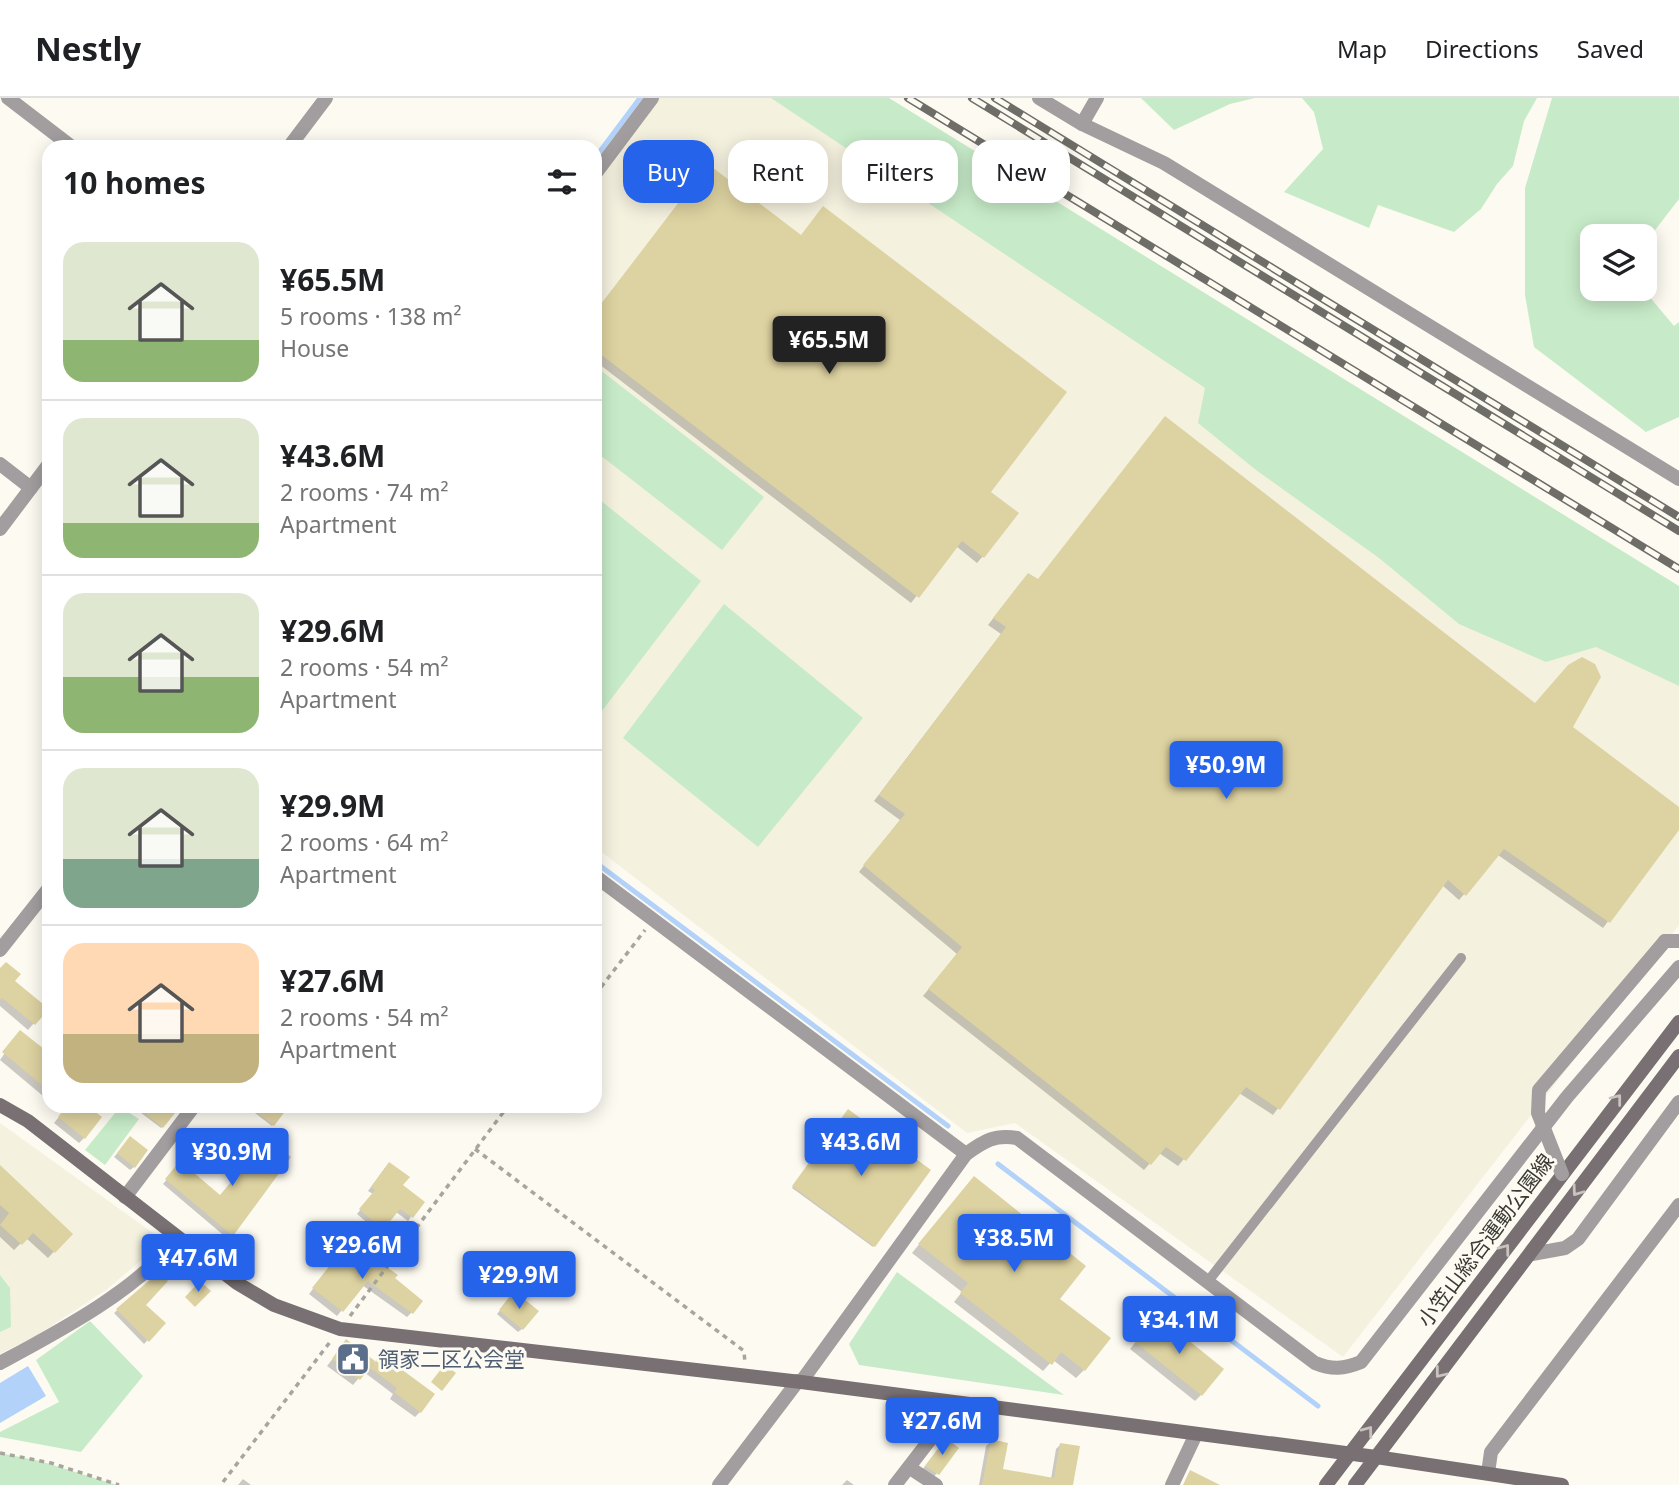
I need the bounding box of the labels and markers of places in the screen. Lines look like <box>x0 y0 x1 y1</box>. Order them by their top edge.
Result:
pin: ¥65.5M <box>772 316 886 376</box>
pin: ¥50.9M <box>1169 742 1283 801</box>
pin: ¥43.6M <box>804 1118 918 1178</box>
pin: ¥30.9M <box>175 1128 289 1188</box>
pin: ¥38.5M <box>957 1214 1071 1274</box>
pin: ¥29.6M <box>305 1222 419 1281</box>
pin: ¥47.6M <box>141 1234 255 1294</box>
pin: ¥29.9M <box>462 1252 576 1311</box>
pin: ¥34.1M <box>1122 1296 1236 1356</box>
public building icon: 領家二区公会堂 <box>334 1340 372 1378</box>
place label: 領家二区公会堂 <box>378 1345 525 1373</box>
pin: ¥27.6M <box>885 1398 999 1457</box>

